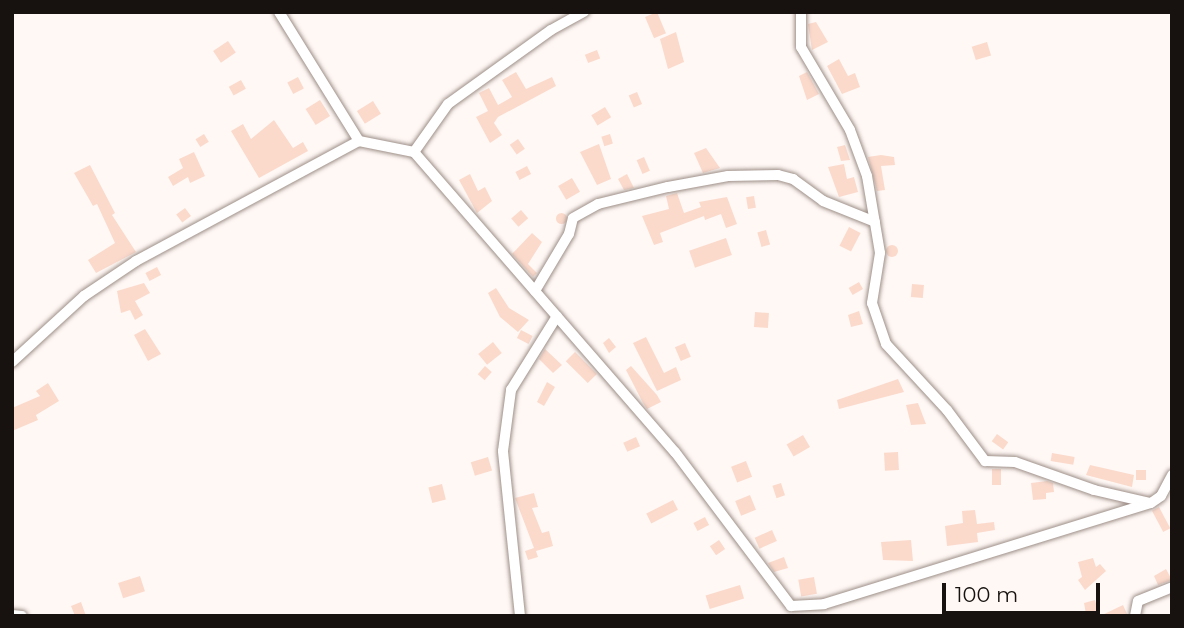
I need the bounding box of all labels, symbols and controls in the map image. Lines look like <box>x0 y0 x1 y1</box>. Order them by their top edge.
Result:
scale bar <box>946 568 1104 612</box>
text: 100 m <box>955 582 1018 607</box>

